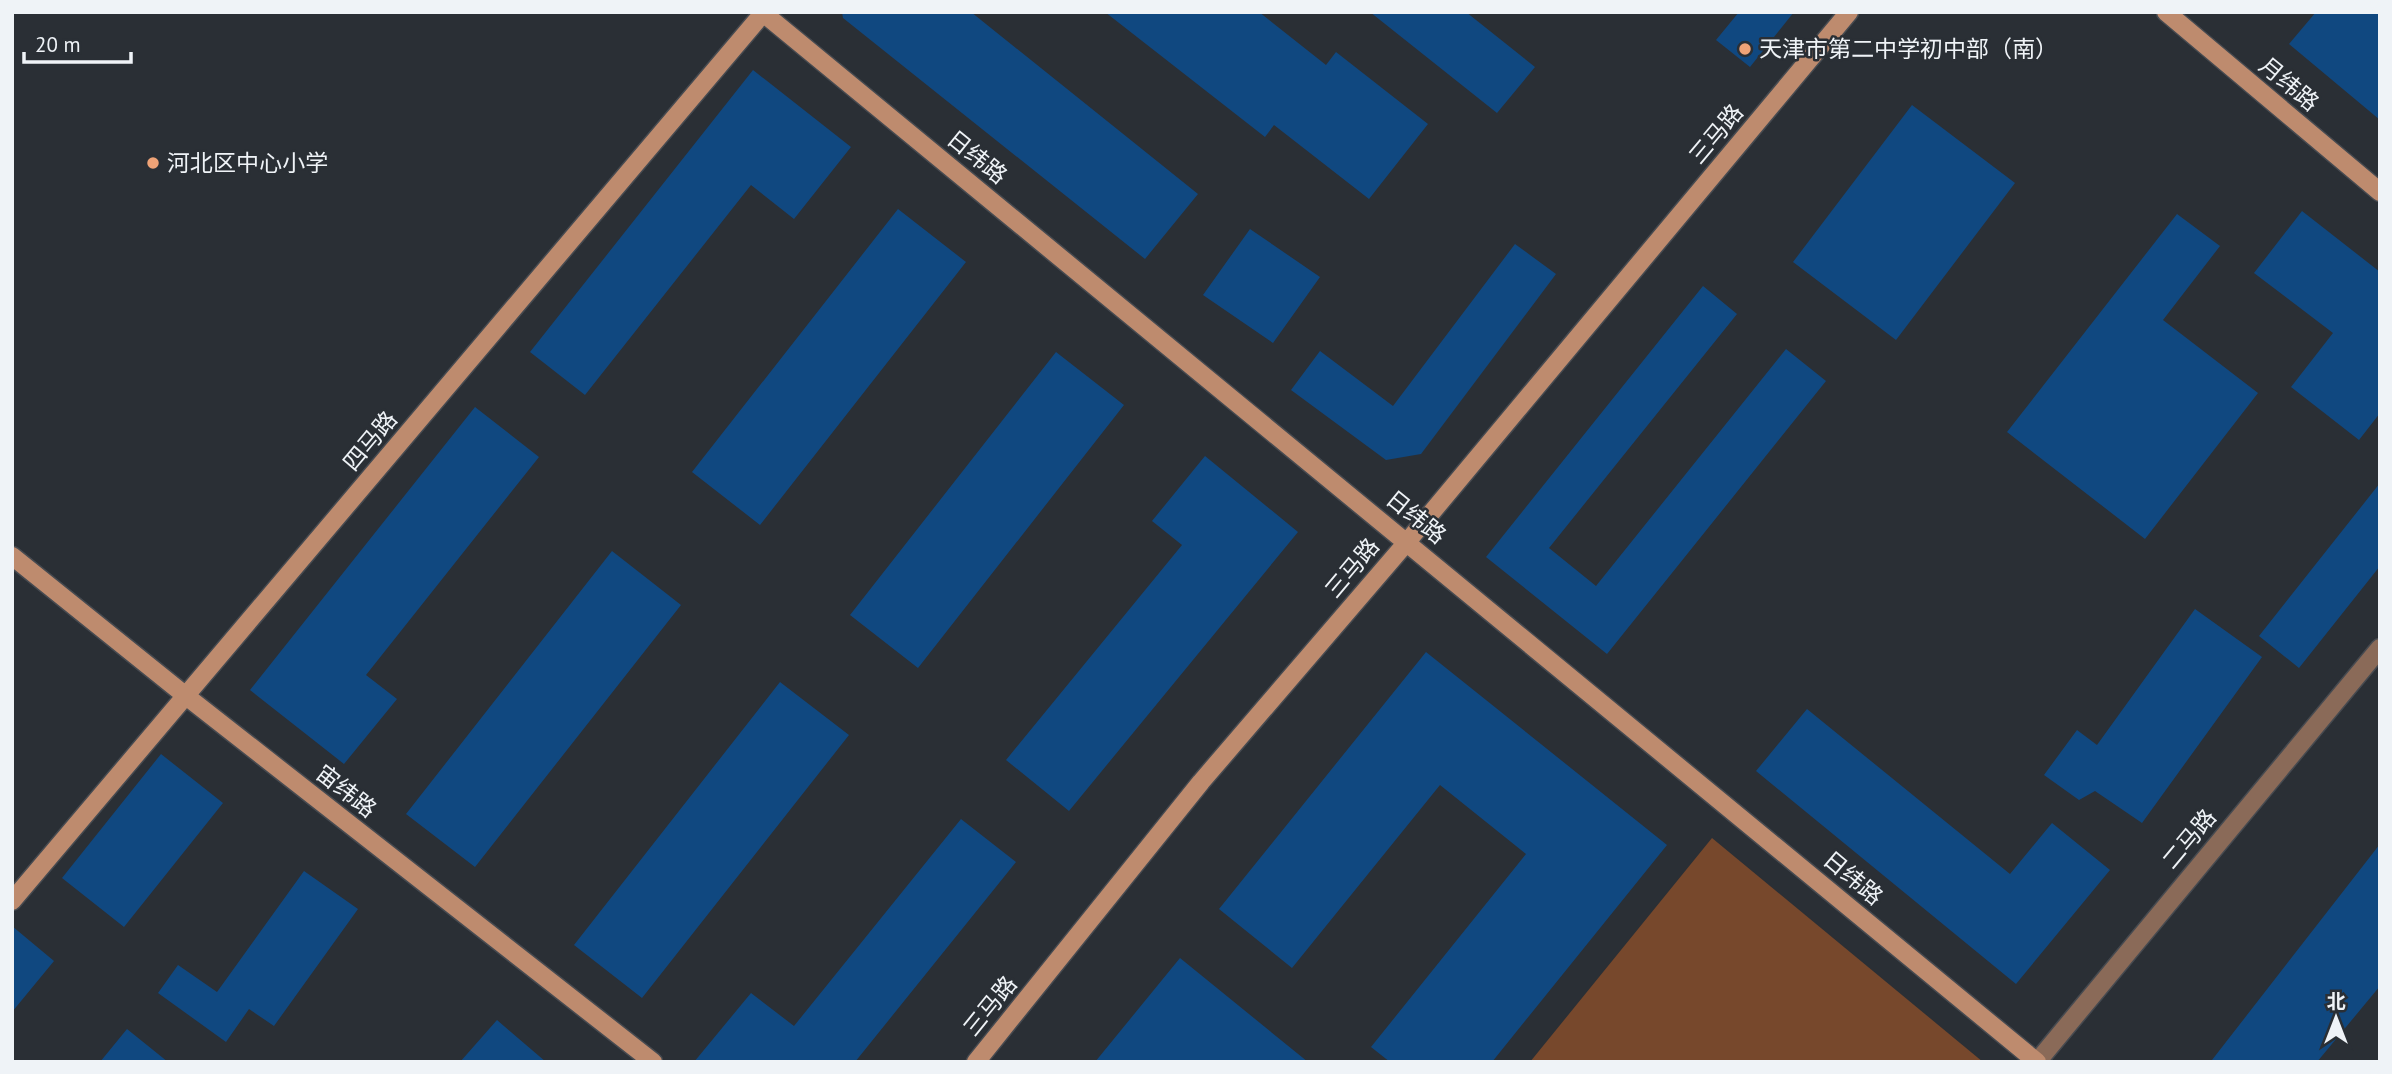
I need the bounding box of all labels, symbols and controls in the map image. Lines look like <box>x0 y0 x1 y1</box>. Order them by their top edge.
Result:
scale bar <box>24 21 131 65</box>
text: 20 m <box>35 31 81 58</box>
place label: 天津市第二中学初中部（南） <box>1759 34 2058 63</box>
marker: 天津市第二中学初中部（南） <box>1737 41 1753 57</box>
street label: 月纬路 <box>2254 50 2325 117</box>
street label: 三马路 <box>1682 98 1749 169</box>
street label: 日纬路 <box>941 124 1013 190</box>
place label: 河北区中心小学 <box>167 148 328 177</box>
marker: 河北区中心小学 <box>145 155 161 171</box>
street label: 四马路 <box>336 405 403 476</box>
street label: 日纬路 <box>1380 484 1452 550</box>
street label: 三马路 <box>1318 532 1385 603</box>
street label: 宙纬路 <box>310 758 382 823</box>
street label: 二马路 <box>2155 803 2222 874</box>
street label: 日纬路 <box>1818 844 1889 911</box>
street label: 三马路 <box>957 970 1023 1042</box>
north arrow <box>2301 983 2371 1053</box>
text: 北 <box>2326 989 2346 1013</box>

